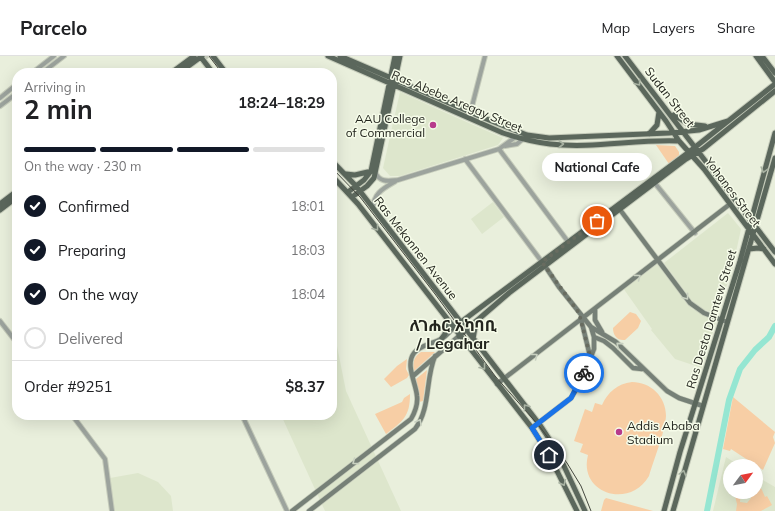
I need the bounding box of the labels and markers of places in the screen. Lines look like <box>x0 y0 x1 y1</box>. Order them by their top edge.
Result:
place label: AAU College of Commercial <box>346 111 425 140</box>
marker: AAU College of Commercial <box>428 120 438 130</box>
callout: National Cafe <box>542 153 652 181</box>
pin <box>580 204 614 238</box>
place label: Addis Ababa Stadium <box>627 418 700 447</box>
marker: Addis Ababa Stadium <box>614 427 624 437</box>
pin <box>532 438 566 472</box>

